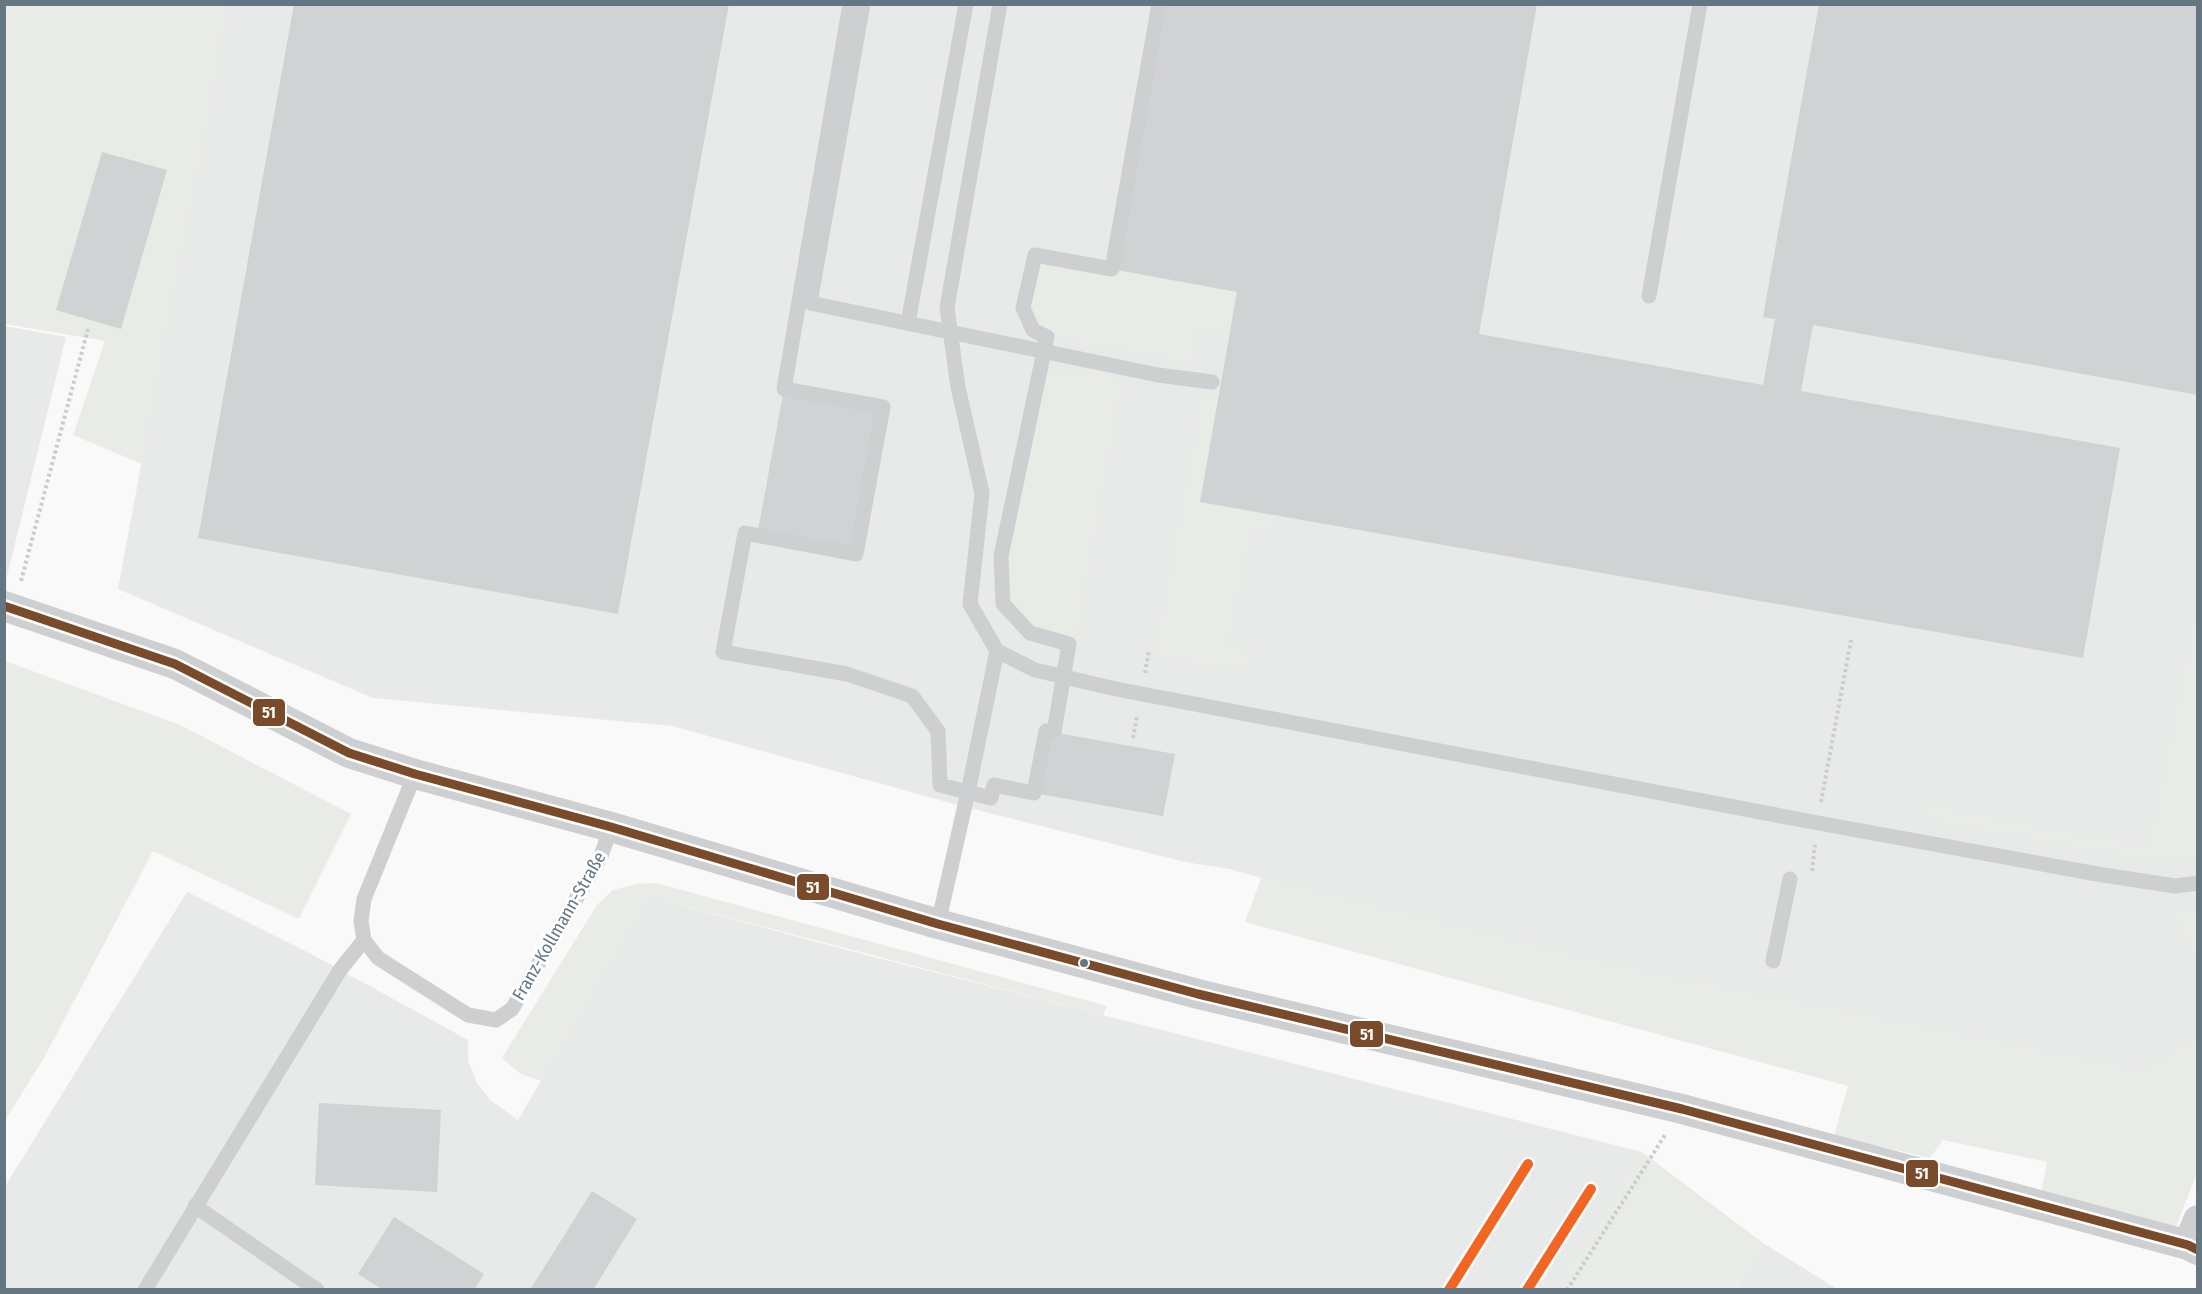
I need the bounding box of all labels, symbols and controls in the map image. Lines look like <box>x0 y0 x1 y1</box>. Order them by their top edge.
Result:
line badge: 51 <box>252 698 286 727</box>
text: 51 <box>262 703 276 722</box>
street label: Franz-Kollmann-Straße <box>507 848 611 1004</box>
line badge: 51 <box>796 873 830 901</box>
text: 51 <box>806 878 820 897</box>
unlabelled marker <box>1078 957 1090 969</box>
line badge: 51 <box>1349 1020 1384 1048</box>
text: 51 <box>1360 1025 1374 1044</box>
line badge: 51 <box>1905 1159 1939 1188</box>
text: 51 <box>1915 1164 1929 1183</box>

